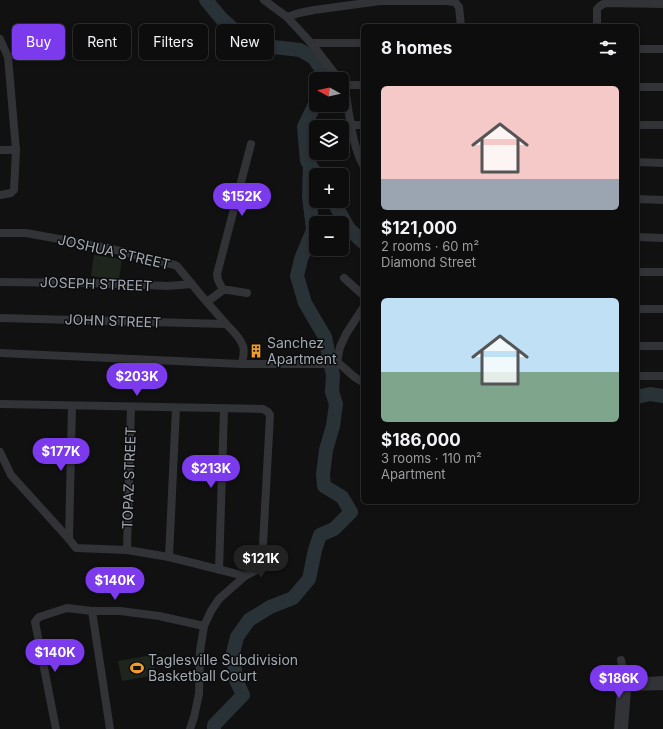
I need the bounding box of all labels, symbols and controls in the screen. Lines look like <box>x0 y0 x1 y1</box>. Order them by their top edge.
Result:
chip: Buy <box>12 24 65 60</box>
chip: Rent <box>73 24 131 60</box>
chip: Filters <box>139 24 208 60</box>
chip: New <box>216 24 274 60</box>
icon: filters <box>597 37 619 59</box>
text: 8 homes <box>381 38 452 58</box>
north arrow <box>309 72 349 112</box>
map controls <box>309 72 349 256</box>
icon: home <box>464 112 536 184</box>
button: layers <box>309 120 349 160</box>
button: + <box>309 168 349 208</box>
pin: $152K <box>214 183 270 217</box>
text: $152K <box>222 188 262 204</box>
button: − <box>309 216 349 256</box>
text: $121,000 <box>381 218 457 238</box>
street label: JOSHUA STREET <box>56 230 172 273</box>
text: 2 rooms · 60 m² <box>381 238 479 254</box>
text: Diamond Street <box>381 254 476 270</box>
street label: JOSEPH STREET <box>40 273 152 294</box>
street label: JOHN STREET <box>65 310 162 331</box>
icon: home <box>464 324 536 396</box>
place label: Sanchez Apartment <box>267 334 337 367</box>
building icon: Sanchez Apartment <box>248 343 264 359</box>
pin: $203K <box>109 363 165 397</box>
text: $203K <box>115 368 159 384</box>
street label: TOPAZ STREET <box>118 426 139 530</box>
text: $186,000 <box>381 430 461 450</box>
pin: $177K <box>33 438 89 472</box>
text: $177K <box>42 443 80 459</box>
text: 3 rooms · 110 m² <box>381 450 482 466</box>
pin: $213K <box>183 455 239 489</box>
text: $213K <box>191 460 231 476</box>
text: Apartment <box>381 466 446 482</box>
pin: $121K <box>233 545 289 579</box>
text: $121K <box>242 550 280 566</box>
pin: $140K <box>87 567 143 601</box>
text: $140K <box>94 572 136 588</box>
pin: $140K <box>27 639 83 673</box>
text: $140K <box>34 644 76 660</box>
place label: Taglesville Subdivision Basketball Court <box>148 651 298 684</box>
sports icon: Taglesville Subdivision Basketball Court <box>129 660 145 676</box>
pin: $186K <box>591 665 647 699</box>
text: $186K <box>599 670 639 686</box>

